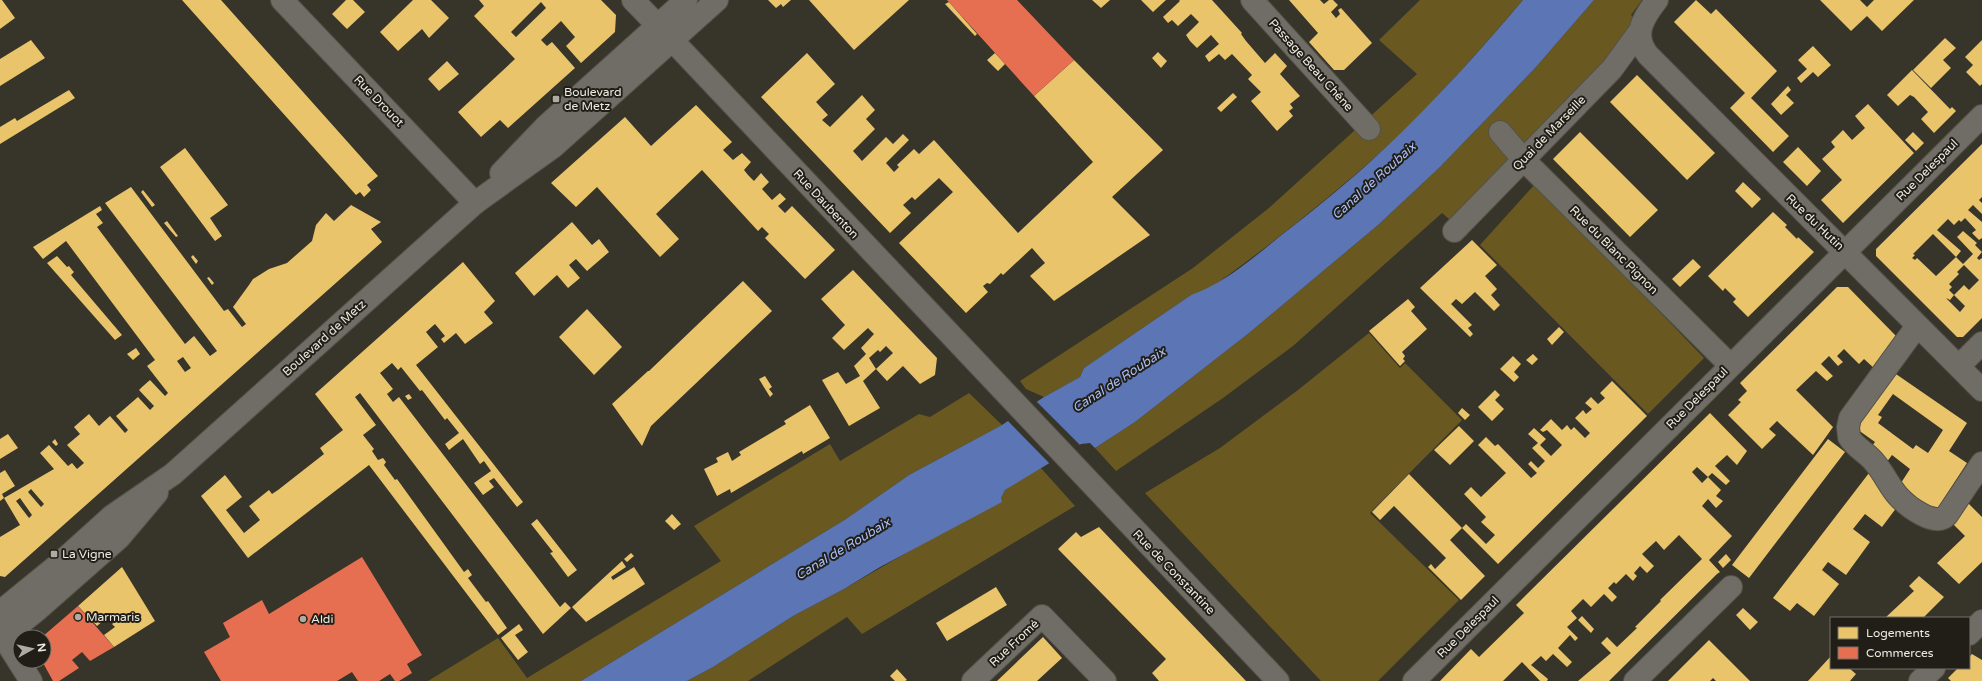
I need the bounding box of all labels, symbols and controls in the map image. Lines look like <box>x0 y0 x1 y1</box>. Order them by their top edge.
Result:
street label: Passage Beau Chêne <box>1266 16 1356 114</box>
street label: Rue Drouot <box>351 73 407 130</box>
place label: Boulevard de Metz <box>564 85 622 113</box>
street label: Quai de Marseille <box>1510 93 1588 173</box>
marker: Boulevard de Metz <box>551 94 561 104</box>
street label: Rue Delespaul <box>1893 136 1961 204</box>
water label: Canal de Roubaix <box>1329 138 1420 223</box>
street label: Rue Daubenton <box>790 167 862 241</box>
street label: Rue du Hutin <box>1783 191 1847 253</box>
street label: Rue du Blanc Pignon <box>1567 203 1661 297</box>
street label: Boulevard de Metz <box>280 297 368 379</box>
water label: Canal de Roubaix <box>1069 343 1169 416</box>
street label: Rue Delespaul <box>1663 364 1731 432</box>
water label: Canal de Roubaix <box>793 514 894 584</box>
street label: Rue de Constantine <box>1130 527 1218 617</box>
place label: La Vigne <box>62 547 112 561</box>
marker: La Vigne <box>49 549 59 559</box>
street label: Rue Delespaul <box>1434 593 1502 661</box>
place label: Marmaris <box>86 610 140 624</box>
marker: Marmaris <box>73 612 83 622</box>
place label: Aldi <box>311 612 333 626</box>
marker: Aldi <box>298 614 308 624</box>
street label: Rue Fromé <box>986 617 1042 669</box>
legend <box>1830 617 1970 669</box>
text: Logements <box>1866 626 1930 640</box>
north arrow <box>12 629 52 669</box>
text: N <box>34 642 48 653</box>
text: Commerces <box>1866 646 1934 660</box>

